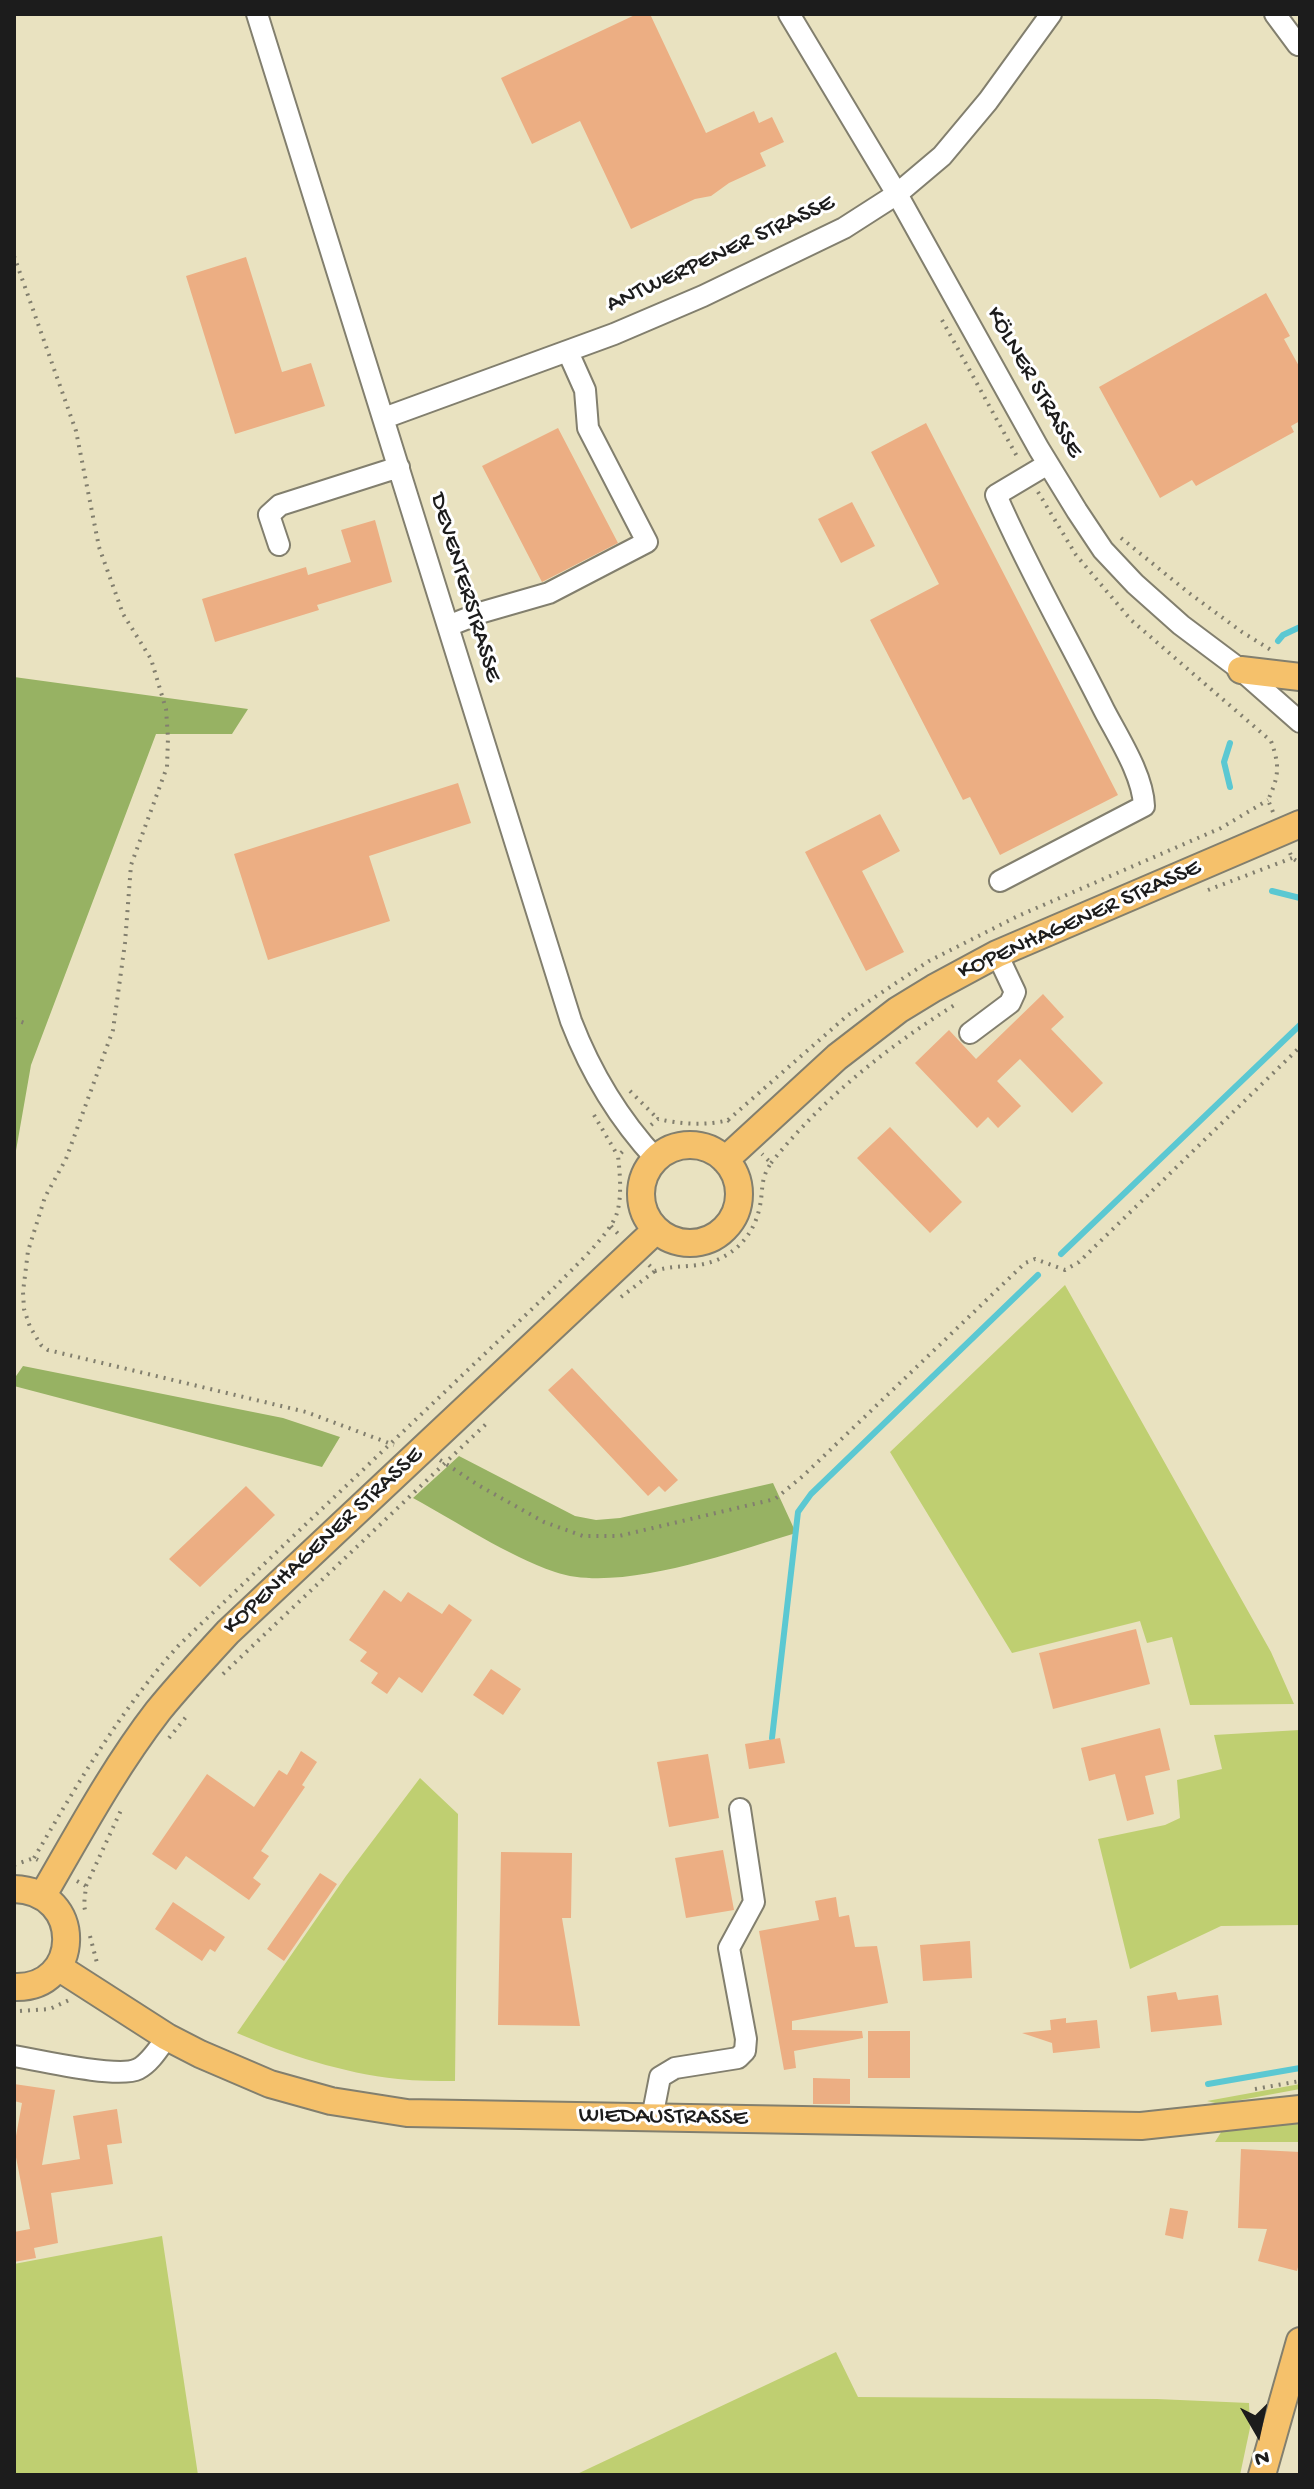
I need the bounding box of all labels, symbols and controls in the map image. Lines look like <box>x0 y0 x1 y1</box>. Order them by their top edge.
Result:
street label: ANTWERPENER STRASSE <box>602 189 840 321</box>
street label: KÖLNER STRASSE <box>978 302 1088 464</box>
street label: DEVENTERSTRASSE <box>422 490 506 686</box>
street label: KOPENHAGENER STRASSE <box>954 854 1206 988</box>
street label: KOPENHAGENER STRASSE <box>218 1442 430 1642</box>
street label: WIEDAUSTRASSE <box>578 2102 748 2134</box>
north arrow <box>1218 2393 1298 2473</box>
text: N <box>1253 2443 1271 2471</box>

